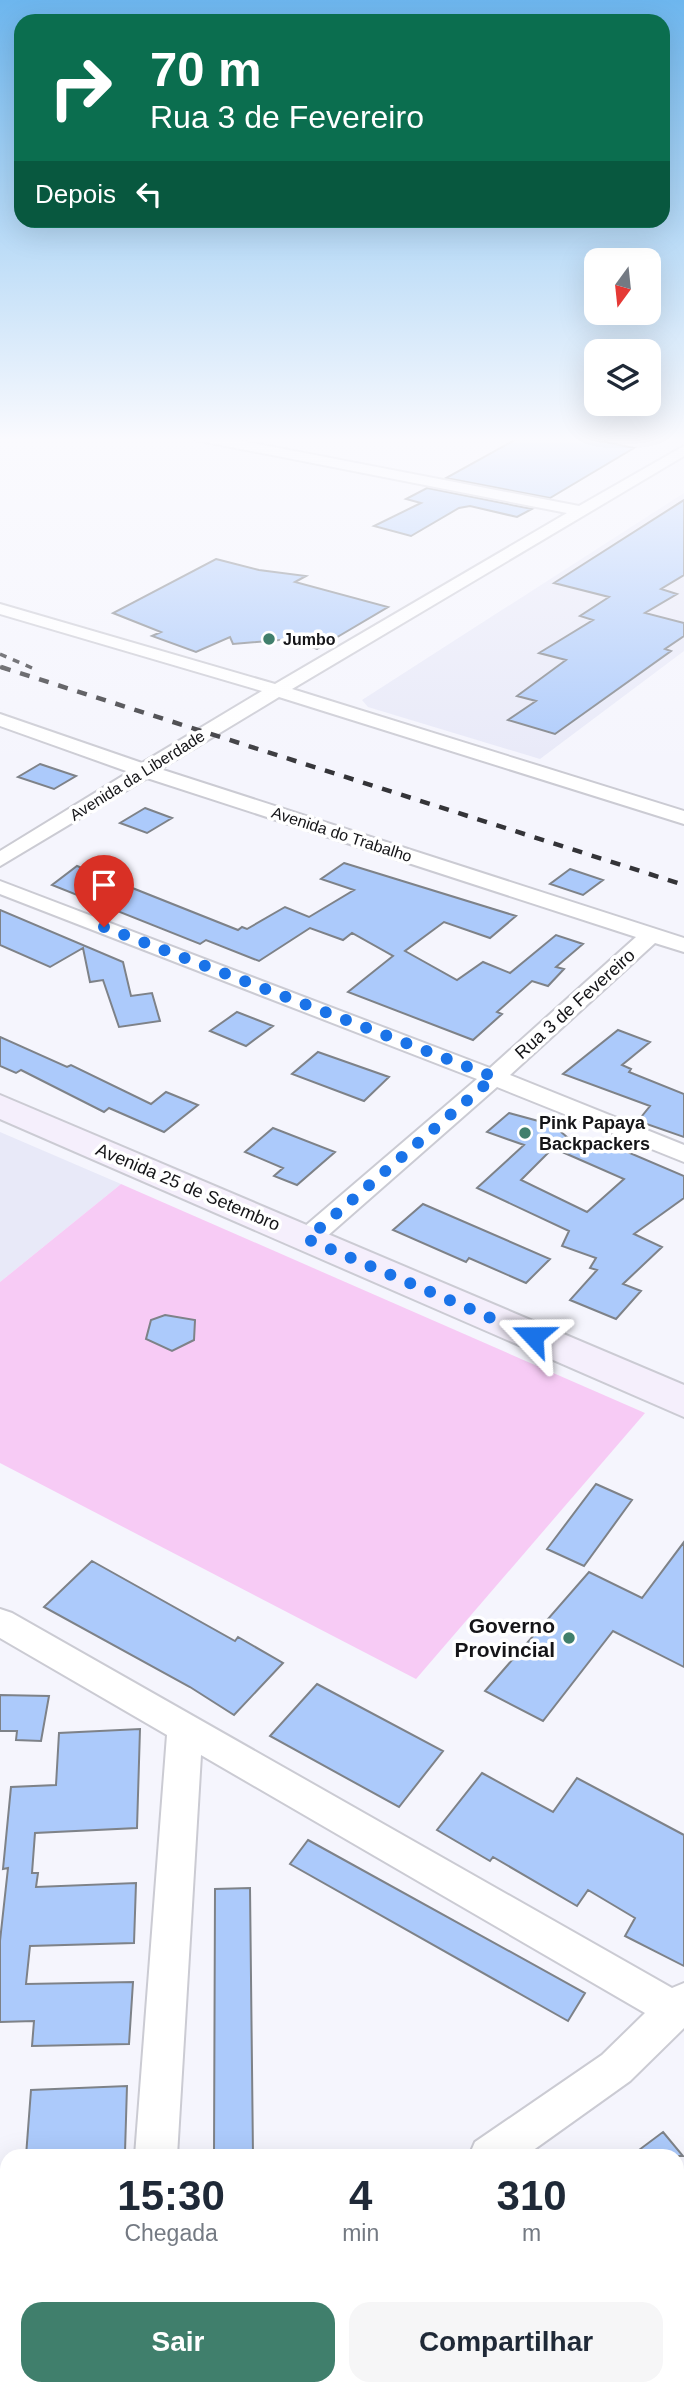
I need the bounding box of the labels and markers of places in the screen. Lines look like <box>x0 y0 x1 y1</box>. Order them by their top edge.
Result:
marker: Jumbo <box>261 631 277 647</box>
place label: Jumbo <box>283 631 336 648</box>
pin <box>74 855 134 927</box>
place label: Pink Papaya Backpackers <box>539 1113 650 1154</box>
marker: Pink Papaya Backpackers <box>517 1125 533 1141</box>
place label: Governo Provincial <box>455 1614 555 1661</box>
marker: Governo Provincial <box>561 1630 577 1646</box>

